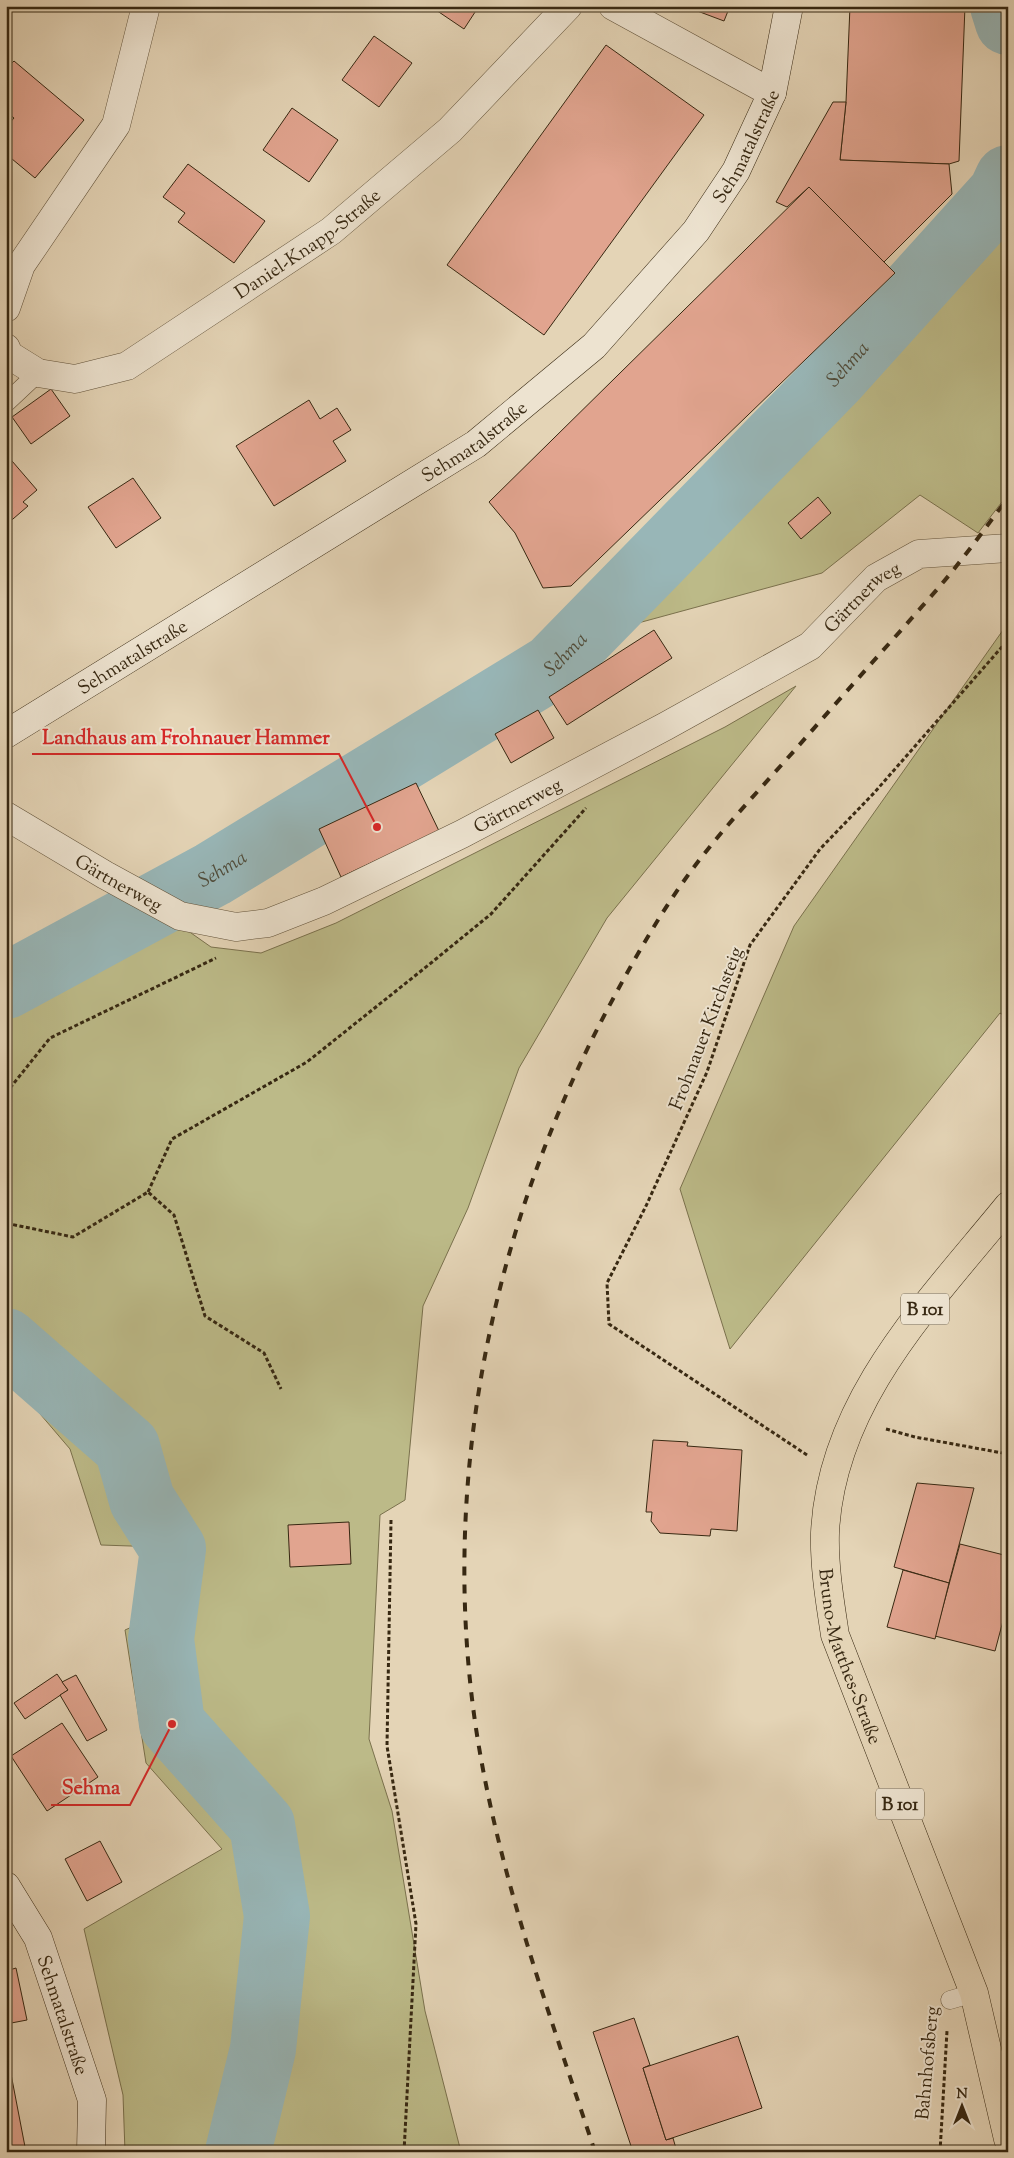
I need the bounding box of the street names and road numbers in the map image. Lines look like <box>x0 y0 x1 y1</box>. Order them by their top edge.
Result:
street label: Sehmatalstraße <box>707 85 788 210</box>
street label: Daniel-Knapp-Straße <box>230 183 388 307</box>
street label: Sehmatalstraße <box>417 396 534 491</box>
street label: Gärtnerweg <box>819 556 906 640</box>
street label: Sehmatalstraße <box>73 614 194 703</box>
street label: Gärtnerweg <box>469 773 567 842</box>
street label: Gärtnerweg <box>69 849 166 920</box>
street label: Frohnauer Kirchsteig <box>664 943 751 1114</box>
road number: B 101 <box>901 1294 949 1325</box>
street label: Bruno-Matthes-Straße <box>810 1567 887 1749</box>
road number: B 101 <box>876 1788 924 1820</box>
street label: Sehmatalstraße <box>29 1952 94 2079</box>
street label: Bahnhofsberg <box>910 2005 947 2121</box>

